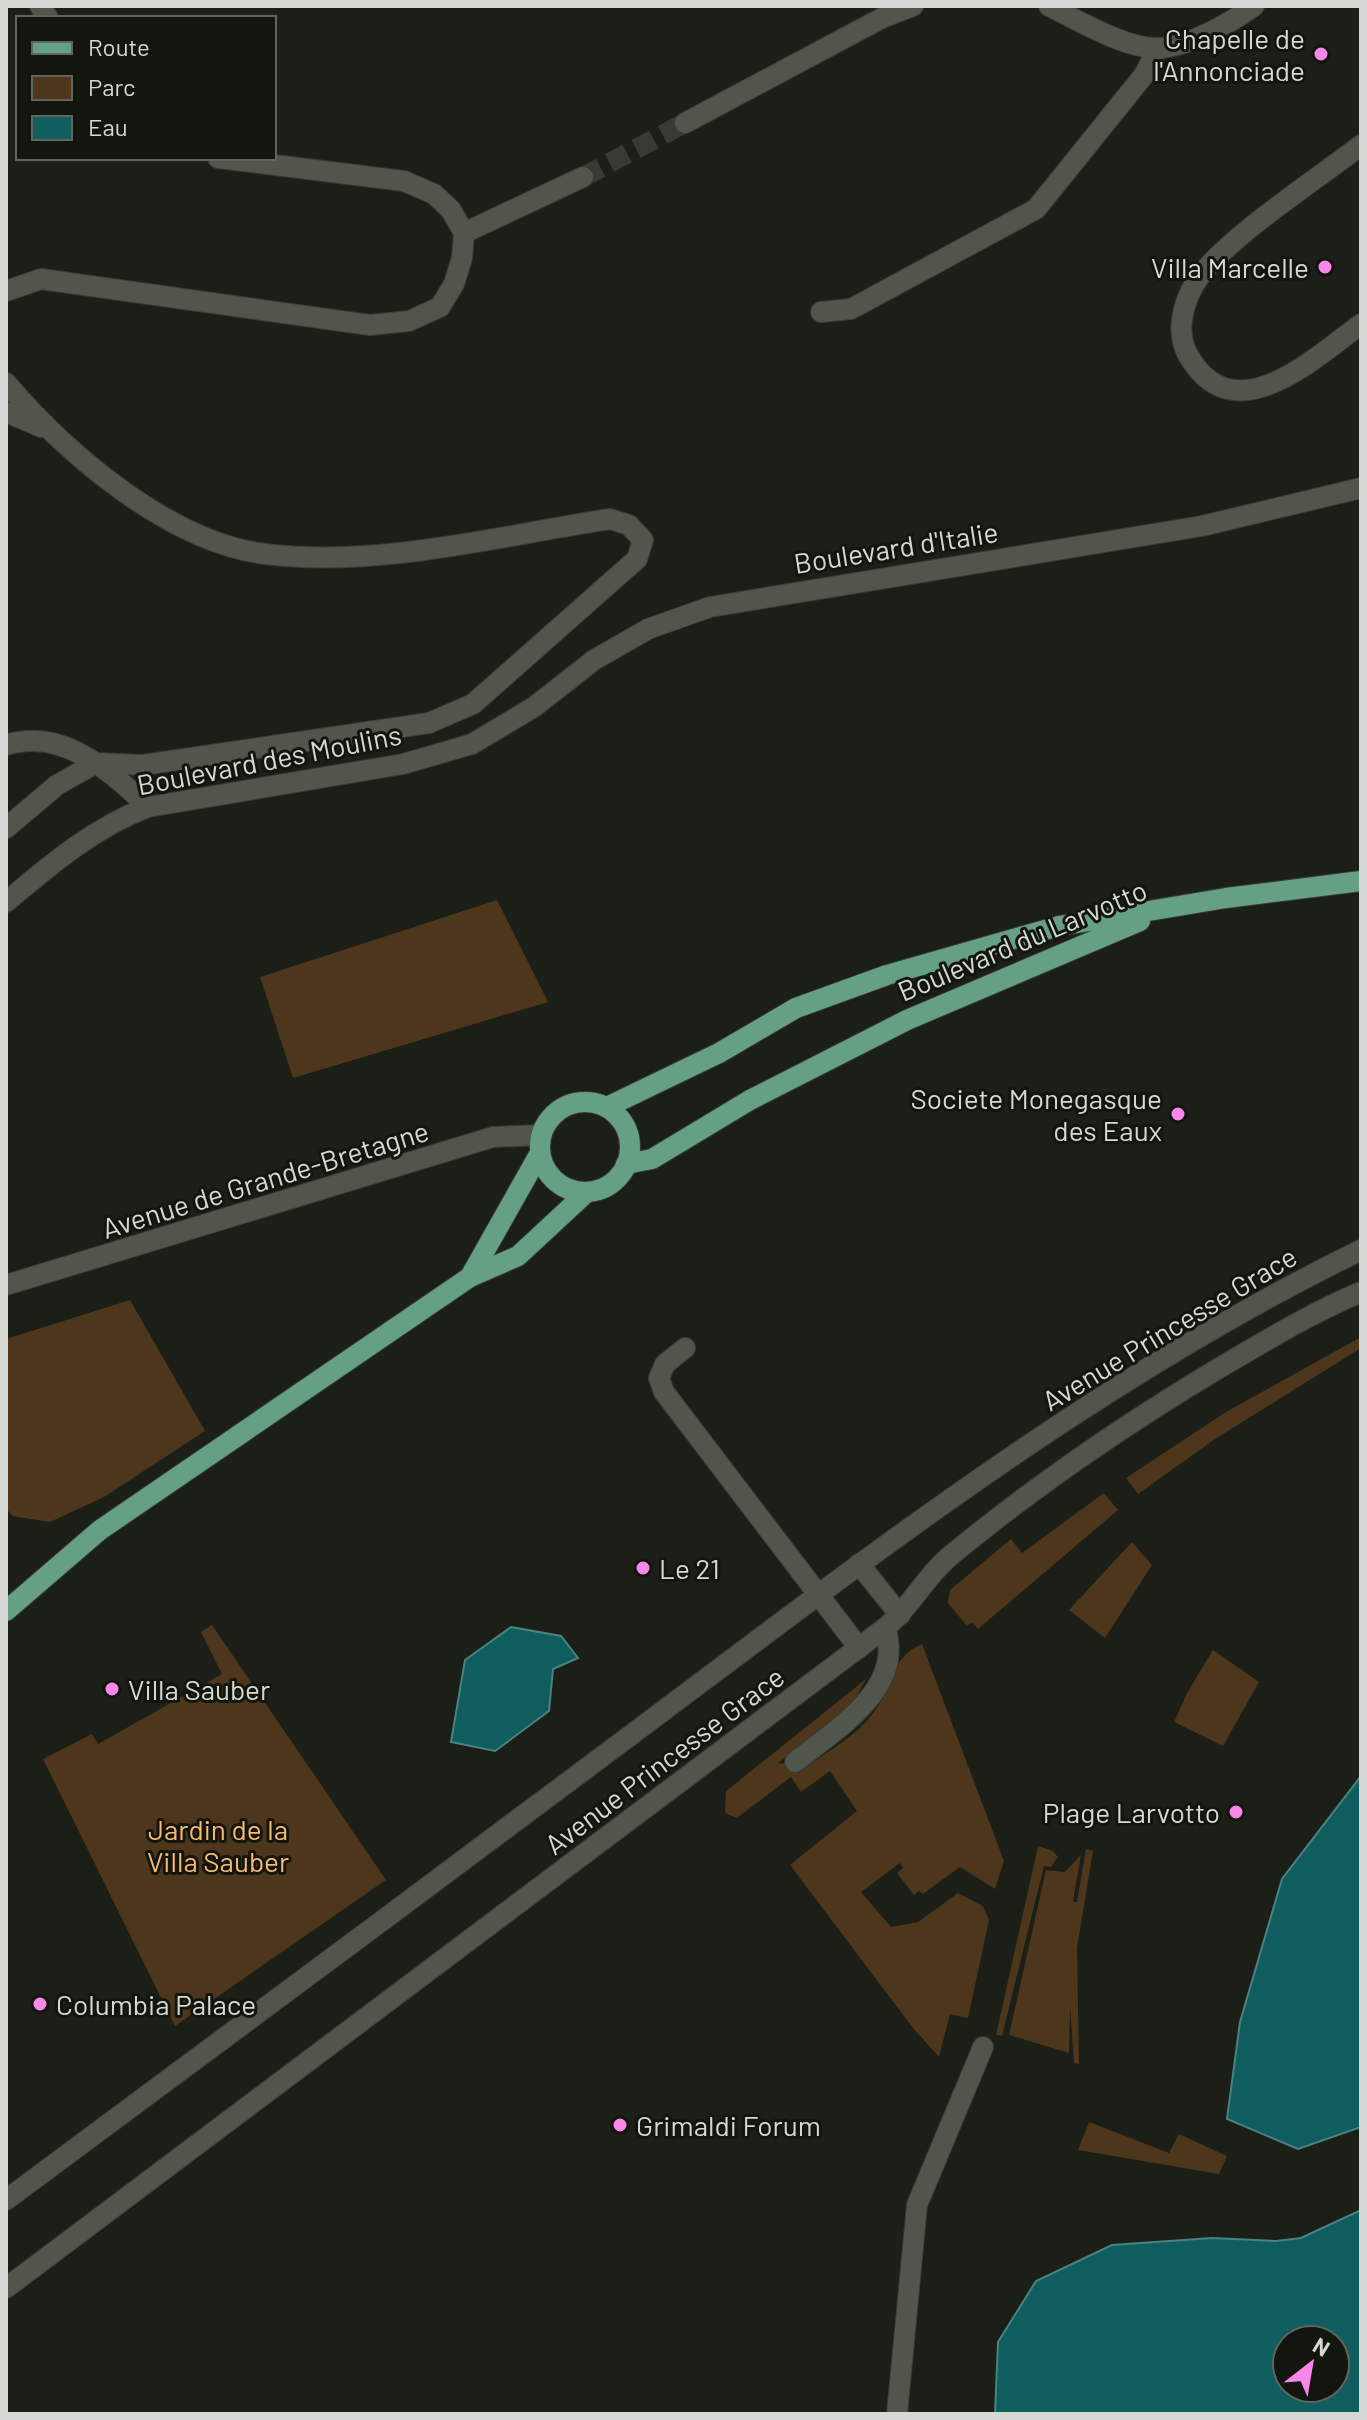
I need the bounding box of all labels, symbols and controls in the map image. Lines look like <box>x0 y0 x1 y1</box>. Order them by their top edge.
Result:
legend <box>16 16 276 160</box>
place label: Chapelle de l'Annonciade <box>1153 21 1305 87</box>
text: Route <box>88 32 150 61</box>
marker: Chapelle de l'Annonciade <box>1312 45 1330 63</box>
text: Parc <box>88 72 136 101</box>
text: Eau <box>88 112 128 141</box>
place label: Villa Marcelle <box>1151 250 1309 284</box>
marker: Villa Marcelle <box>1316 258 1334 276</box>
street label: Boulevard d'Italie <box>791 514 1001 580</box>
street label: Boulevard des Moulins <box>134 717 404 801</box>
street label: Boulevard du Larvotto <box>892 872 1152 1008</box>
place label: Societe Monegasque des Eaux <box>910 1081 1162 1147</box>
marker: Societe Monegasque des Eaux <box>1169 1105 1187 1123</box>
street label: Avenue de Grande-Bretagne <box>98 1113 432 1245</box>
street label: Avenue Princesse Grace <box>1036 1239 1302 1417</box>
place label: Le 21 <box>659 1551 720 1585</box>
marker: Le 21 <box>634 1559 652 1577</box>
street label: Avenue Princesse Grace <box>538 1659 790 1861</box>
place label: Villa Sauber <box>128 1672 270 1706</box>
marker: Villa Sauber <box>103 1680 121 1698</box>
place label: Plage Larvotto <box>1043 1795 1220 1829</box>
marker: Plage Larvotto <box>1227 1803 1245 1821</box>
park label: Jardin de la Villa Sauber <box>147 1812 289 1878</box>
place label: Columbia Palace <box>56 1987 256 2021</box>
marker: Columbia Palace <box>31 1995 49 2013</box>
place label: Grimaldi Forum <box>636 2108 821 2142</box>
marker: Grimaldi Forum <box>611 2116 629 2134</box>
north arrow <box>1271 2324 1351 2404</box>
text: N <box>1309 2331 1335 2361</box>

